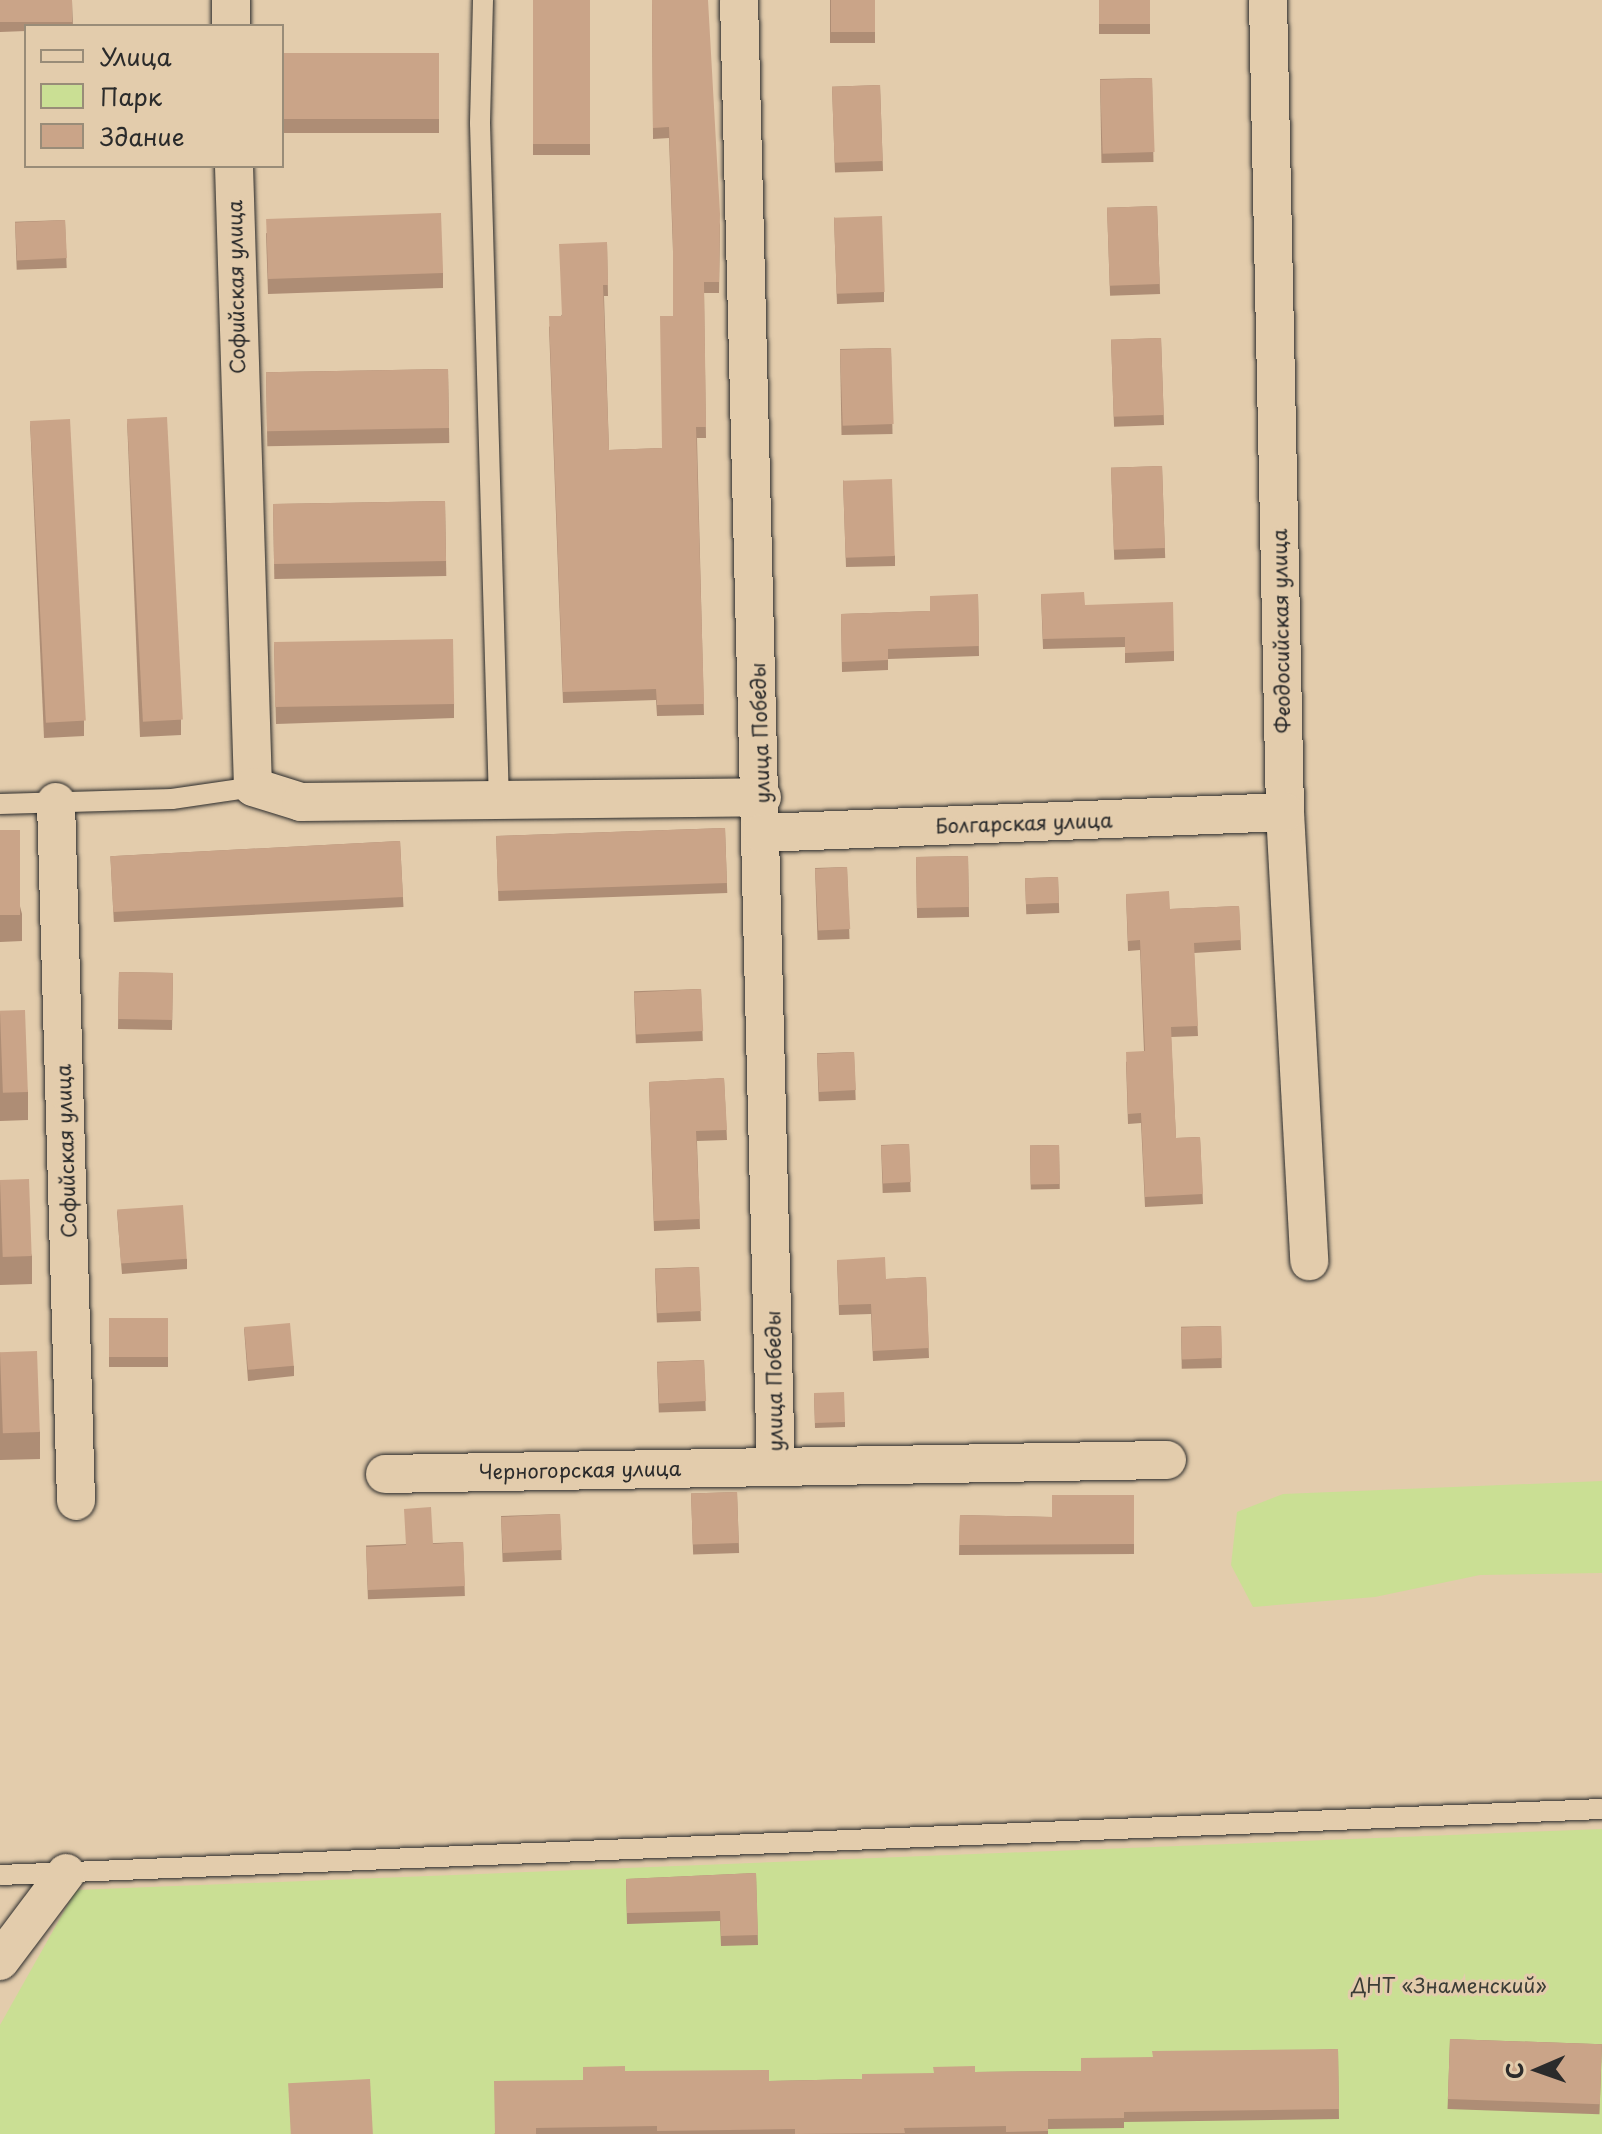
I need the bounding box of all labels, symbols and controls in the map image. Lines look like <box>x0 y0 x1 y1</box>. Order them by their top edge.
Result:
legend <box>24 24 284 168</box>
text: Улица <box>100 38 172 74</box>
text: Парк <box>100 78 162 114</box>
text: Здание <box>100 118 185 154</box>
street label: Софийская улица <box>222 199 250 375</box>
street label: Феодосийская улица <box>1267 528 1295 734</box>
street label: улица Победы <box>746 662 774 804</box>
street label: Болгарская улица <box>934 808 1114 838</box>
street label: Софийская улица <box>51 1063 81 1239</box>
street label: улица Победы <box>761 1310 787 1452</box>
street label: Черногорская улица <box>478 1456 682 1484</box>
park label: ДНТ «Знаменский» <box>1351 1973 1547 1997</box>
north arrow <box>1498 2030 1578 2110</box>
text: С <box>1497 2062 1530 2080</box>

